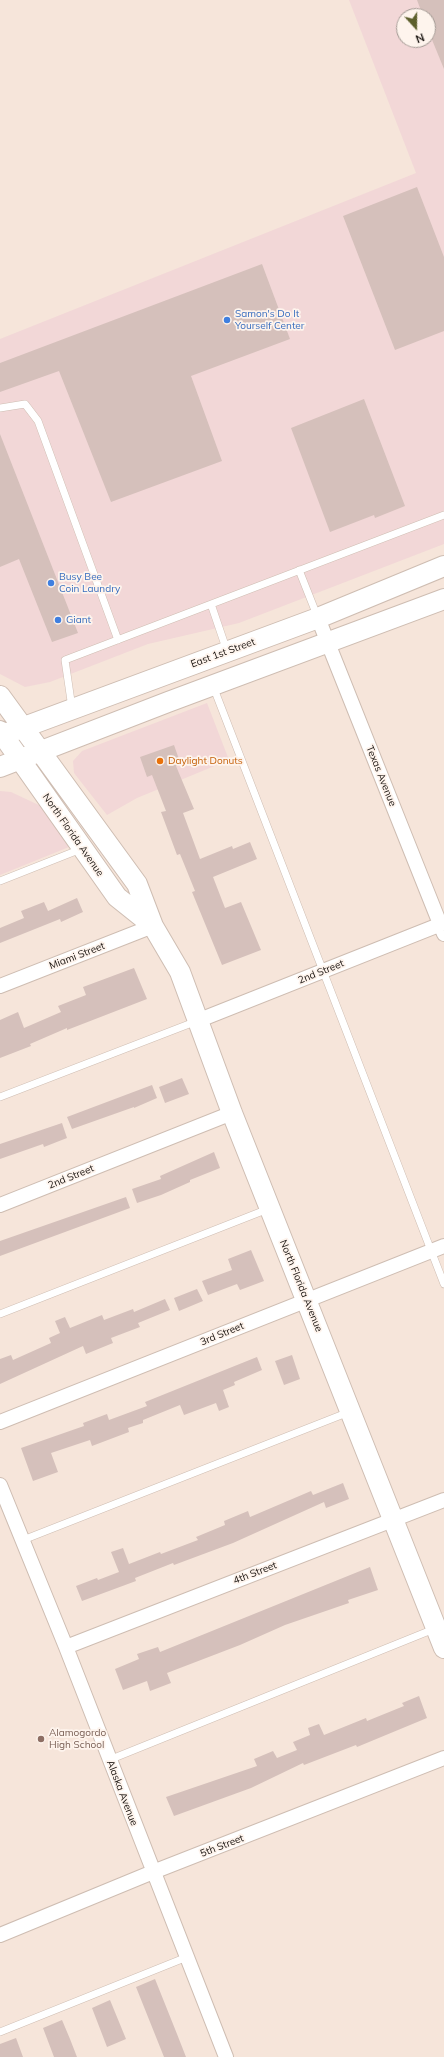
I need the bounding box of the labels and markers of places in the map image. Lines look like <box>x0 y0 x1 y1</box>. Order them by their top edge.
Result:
place label: Samon's Do It Yourself Center <box>235 308 304 332</box>
marker: Samon's Do It Yourself Center <box>222 315 232 325</box>
place label: Busy Bee Coin Laundry <box>59 571 120 594</box>
marker: Busy Bee Coin Laundry <box>46 578 56 588</box>
place label: Giant <box>66 614 91 626</box>
marker: Giant <box>53 615 63 625</box>
place label: Daylight Donuts <box>168 755 243 767</box>
marker: Daylight Donuts <box>155 756 165 766</box>
place label: Alamogordo High School <box>49 1727 106 1750</box>
marker: Alamogordo High School <box>36 1734 46 1744</box>

